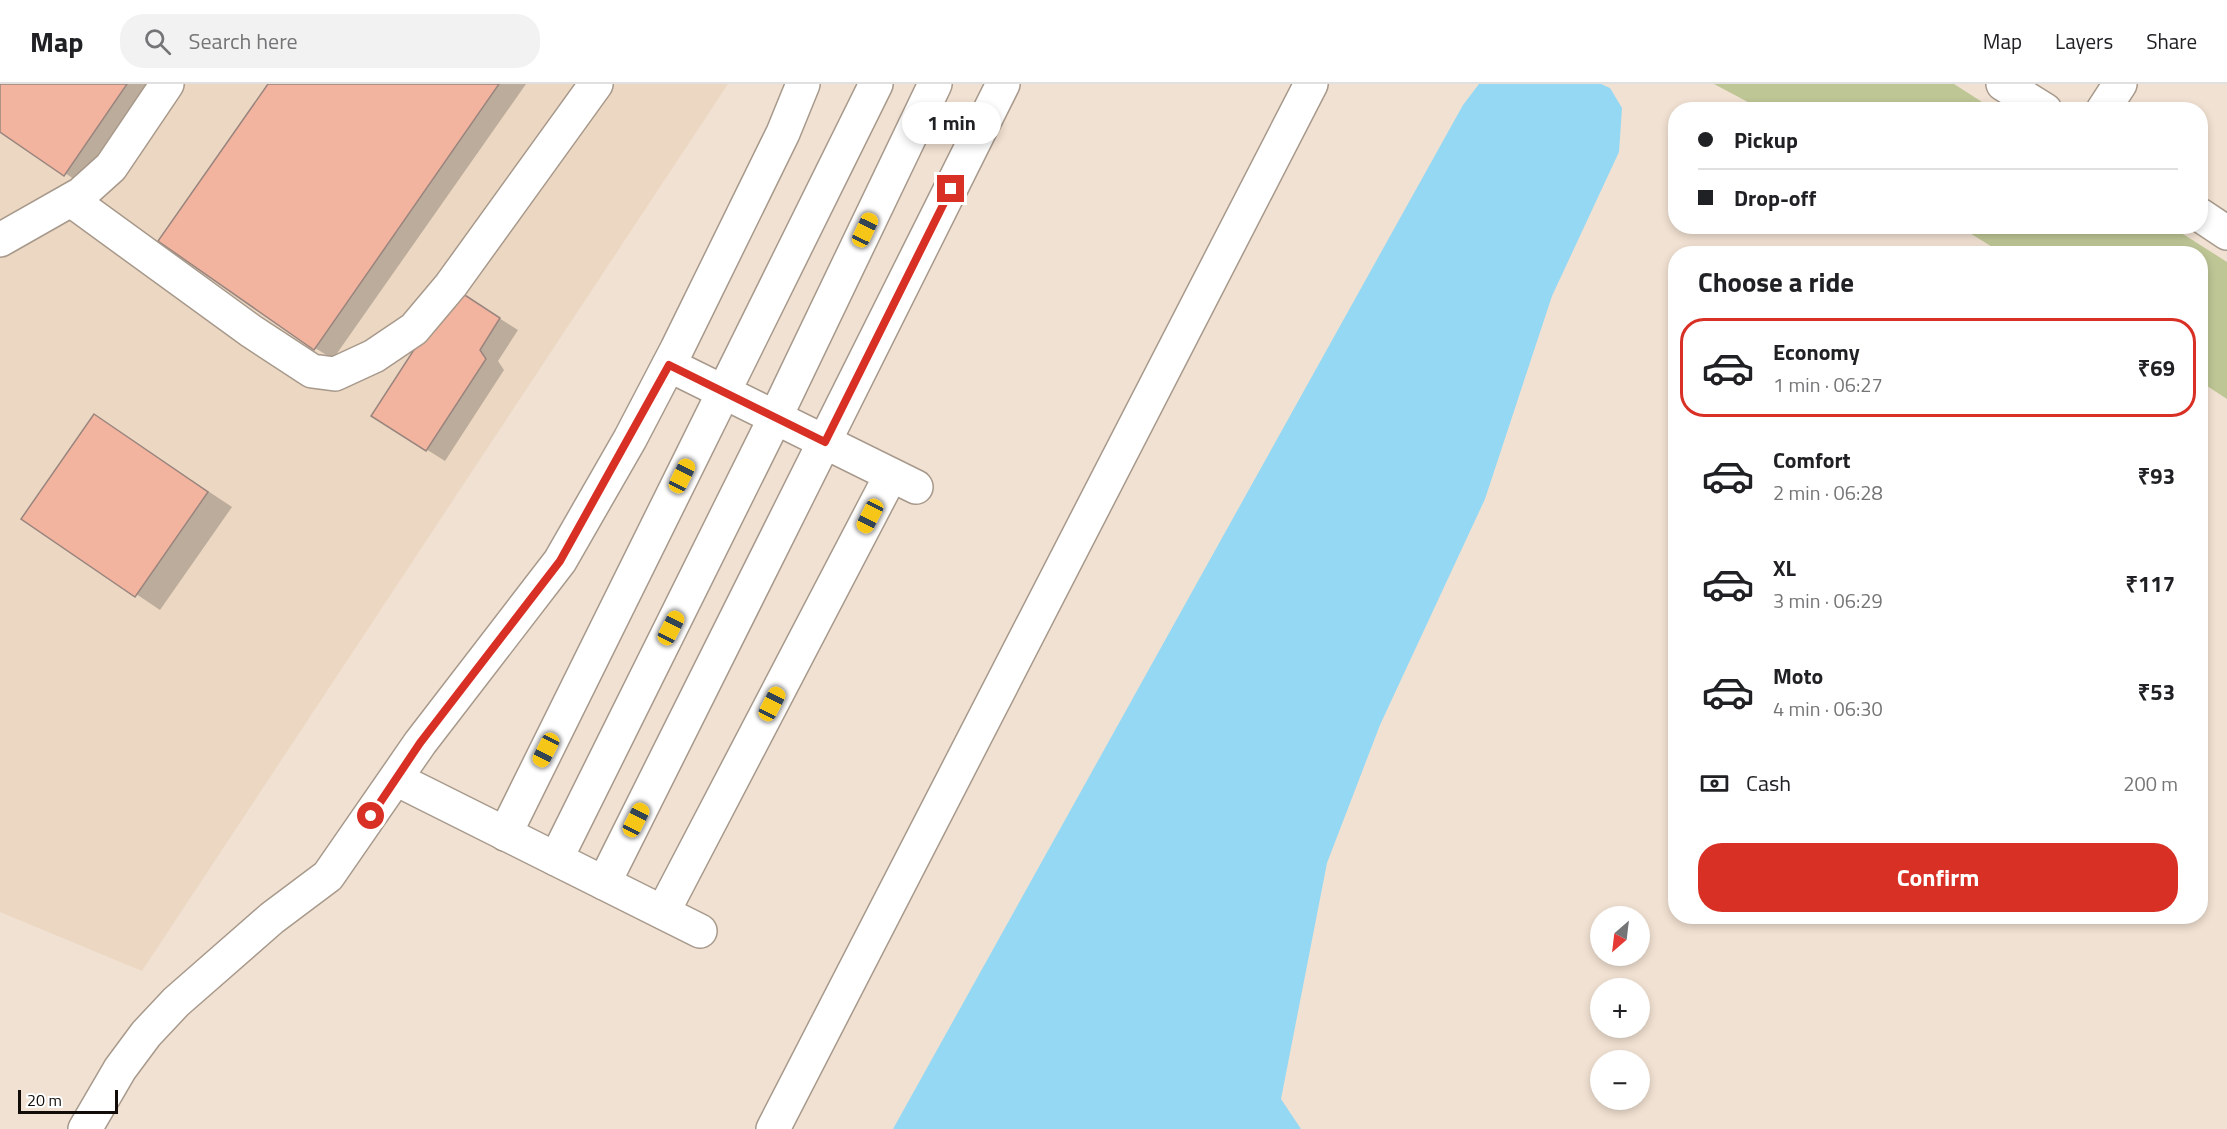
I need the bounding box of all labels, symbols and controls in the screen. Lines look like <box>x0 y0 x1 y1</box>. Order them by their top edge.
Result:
search box <box>120 14 540 68</box>
text: Map <box>30 20 84 63</box>
text: Search here <box>189 24 298 58</box>
icon: search <box>141 25 174 58</box>
text: Map <box>1983 25 2022 57</box>
text: Layers <box>2055 25 2113 57</box>
text: Share <box>2146 25 2197 57</box>
callout: 1 min <box>902 102 1000 144</box>
text: 1 min <box>927 107 976 138</box>
text: Pickup <box>1734 123 1798 157</box>
route end <box>937 175 964 202</box>
text: Drop-off <box>1734 181 1816 215</box>
car <box>849 210 881 250</box>
text: Choose a ride <box>1698 261 1854 302</box>
text: Economy <box>1773 335 1860 369</box>
icon: car <box>1701 341 1755 395</box>
text: ₹69 <box>2138 351 2175 385</box>
text: 1 min · 06:27 <box>1773 369 1883 400</box>
text: Comfort <box>1773 443 1851 477</box>
icon: car <box>1701 449 1755 503</box>
car <box>666 456 698 496</box>
text: ₹93 <box>2138 459 2175 493</box>
text: 2 min · 06:28 <box>1773 477 1883 508</box>
car <box>854 496 886 536</box>
text: XL <box>1773 551 1796 585</box>
icon: car <box>1701 557 1755 611</box>
text: ₹117 <box>2125 567 2175 601</box>
text: 3 min · 06:29 <box>1773 585 1883 616</box>
car <box>655 608 687 648</box>
text: Moto <box>1773 659 1823 693</box>
icon: car <box>1701 665 1755 719</box>
text: ₹53 <box>2138 675 2175 709</box>
car <box>756 684 788 724</box>
text: 4 min · 06:30 <box>1773 693 1883 724</box>
car <box>530 730 562 770</box>
text: Cash <box>1746 766 1791 800</box>
icon: cash <box>1698 767 1731 800</box>
text: 200 m <box>2123 768 2178 799</box>
car <box>620 800 652 840</box>
route start <box>357 802 384 829</box>
button: Confirm <box>1698 843 2178 912</box>
north arrow <box>1590 906 1650 966</box>
map controls <box>1590 906 1650 1110</box>
button: + <box>1590 978 1650 1038</box>
button: − <box>1590 1050 1650 1110</box>
scale bar <box>18 1087 118 1114</box>
text: 20 m <box>27 1088 62 1112</box>

